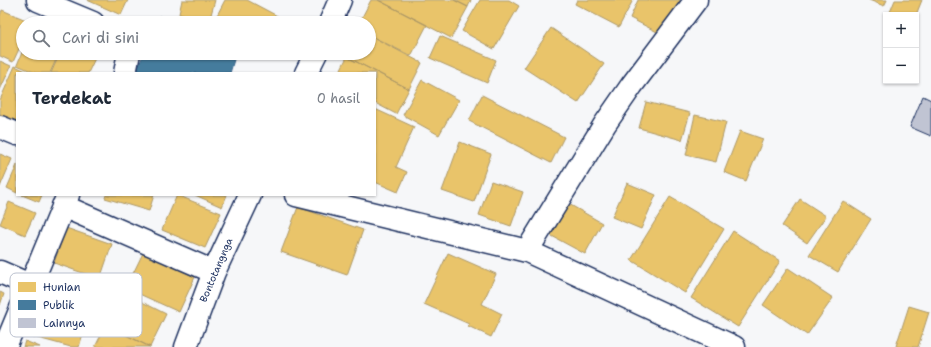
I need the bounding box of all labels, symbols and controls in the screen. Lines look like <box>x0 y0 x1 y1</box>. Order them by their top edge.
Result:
map controls <box>883 12 919 84</box>
button: + <box>883 12 919 48</box>
search box <box>16 16 376 60</box>
icon: search <box>30 27 52 49</box>
text: Cari di sini <box>62 28 139 48</box>
button: − <box>883 48 919 84</box>
text: Terdekat <box>32 87 112 109</box>
text: 0 hasil <box>317 90 360 107</box>
street label: Bontotangnga <box>197 235 236 304</box>
legend <box>10 273 142 337</box>
text: Hunian <box>43 280 81 295</box>
text: Publik <box>43 298 74 313</box>
text: Lainnya <box>43 316 85 331</box>

